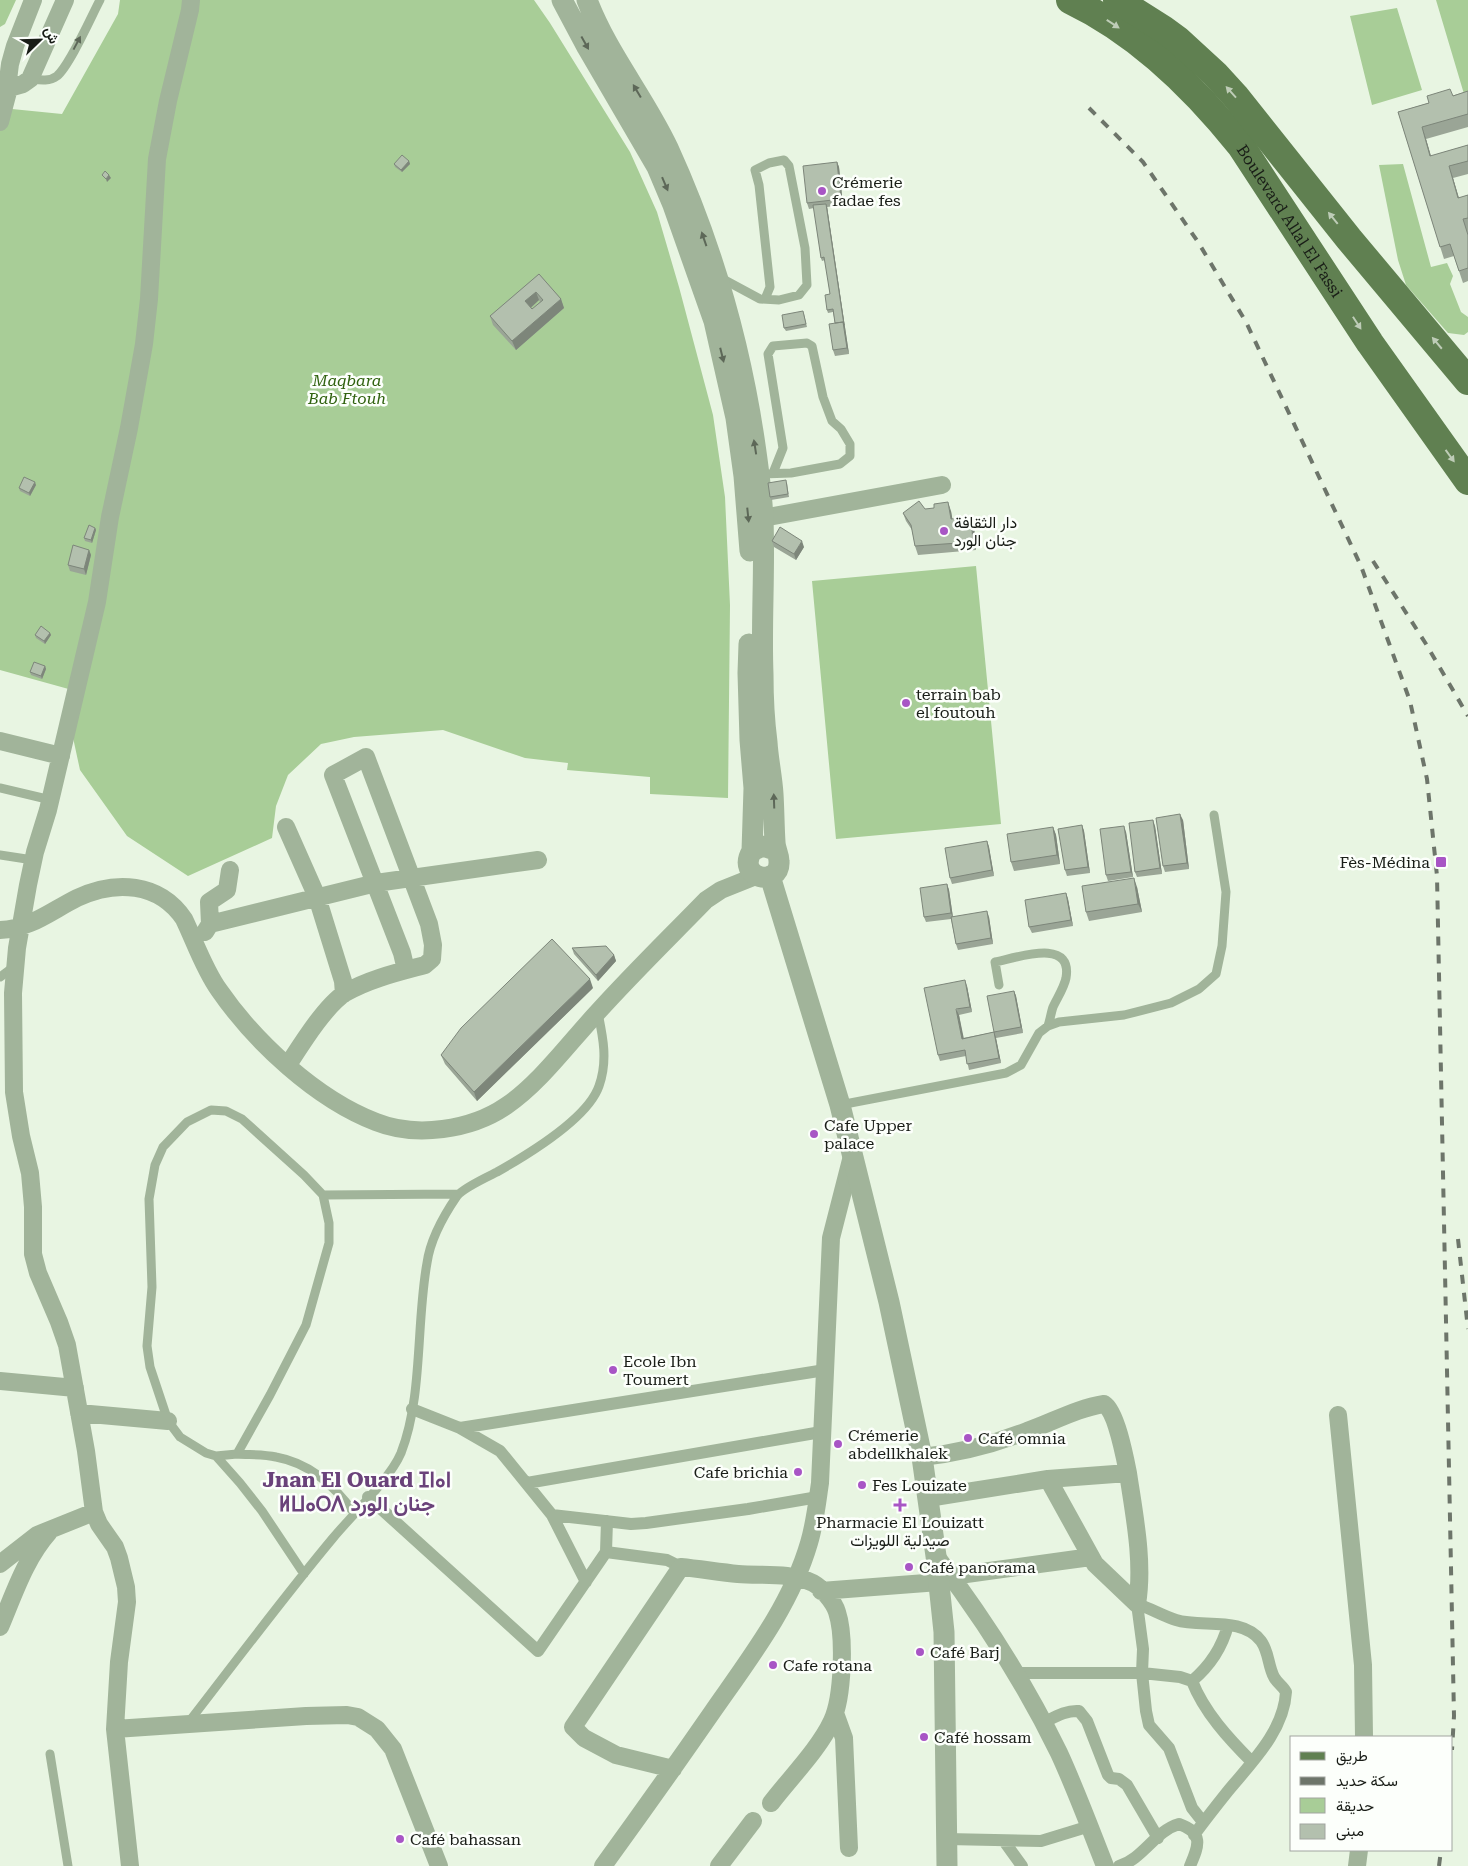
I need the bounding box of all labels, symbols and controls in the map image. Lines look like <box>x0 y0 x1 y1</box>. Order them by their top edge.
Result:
north arrow <box>15 15 65 65</box>
one-way arrow <box>1106 19 1120 28</box>
text: ش <box>40 24 63 46</box>
one-way arrow <box>73 36 81 51</box>
one-way arrow <box>580 36 589 50</box>
one-way arrow <box>632 85 642 98</box>
one-way arrow <box>1225 86 1237 98</box>
street label: Boulevard Allal El Fassi <box>1233 141 1346 301</box>
place label: Crémerie fadae fes <box>832 173 903 210</box>
one-way arrow <box>661 177 669 191</box>
marker: Crémerie fadae fes <box>816 185 828 197</box>
one-way arrow <box>1327 212 1338 225</box>
one-way arrow <box>699 231 707 246</box>
one-way arrow <box>1352 317 1362 330</box>
one-way arrow <box>1432 337 1443 349</box>
one-way arrow <box>718 347 726 362</box>
park label: Maqbara Bab Ftouh <box>307 371 386 408</box>
one-way arrow <box>751 439 759 455</box>
one-way arrow <box>1445 450 1455 463</box>
one-way arrow <box>744 507 752 523</box>
place label: دار الثقافة جنان الورد <box>954 513 1017 551</box>
marker: دار الثقافة جنان الورد <box>938 525 950 537</box>
place label: terrain bab el foutouh <box>916 685 1001 722</box>
marker: terrain bab el foutouh <box>900 697 912 709</box>
one-way arrow <box>769 793 777 809</box>
place label: Fès-Médina <box>1339 853 1430 872</box>
marker: Fès-Médina <box>1434 855 1448 869</box>
place label: Cafe Upper palace <box>824 1116 912 1153</box>
marker: Cafe Upper palace <box>808 1128 820 1140</box>
place label: Ecole Ibn Toumert <box>623 1352 697 1389</box>
marker: Ecole Ibn Toumert <box>607 1364 619 1376</box>
place label: Crémerie abdellkhalek <box>848 1426 948 1463</box>
place label: Café omnia <box>978 1429 1066 1448</box>
marker: Café omnia <box>962 1432 974 1444</box>
marker: Crémerie abdellkhalek <box>832 1438 844 1450</box>
place label: Cafe brichia <box>694 1463 788 1482</box>
marker: Cafe brichia <box>792 1466 804 1478</box>
district label: Jnan El Ouard ⵊⵏⴰⵏ ⵍⵡⴰⵔⴷ جنان الورد <box>263 1468 451 1517</box>
place label: Fes Louizate <box>872 1476 967 1495</box>
marker: Fes Louizate <box>856 1479 868 1491</box>
marker: Pharmacie El Louizatt صيدلية اللويزات <box>894 1499 906 1511</box>
place label: Pharmacie El Louizatt صيدلية اللويزات <box>816 1513 984 1551</box>
place label: Café panorama <box>919 1558 1036 1577</box>
marker: Café panorama <box>903 1561 915 1573</box>
place label: Café Barj <box>930 1643 1000 1662</box>
marker: Café Barj <box>914 1646 926 1658</box>
place label: Cafe rotana <box>783 1656 872 1675</box>
marker: Cafe rotana <box>767 1659 779 1671</box>
place label: Café hossam <box>934 1728 1032 1747</box>
marker: Café hossam <box>918 1731 930 1743</box>
legend <box>1290 1736 1453 1851</box>
text: طريق <box>1336 1747 1368 1766</box>
text: سكة حديد <box>1336 1772 1398 1790</box>
text: حديقة <box>1336 1797 1374 1815</box>
text: مبنى <box>1336 1822 1364 1841</box>
place label: Café bahassan <box>410 1830 521 1849</box>
marker: Café bahassan <box>394 1833 406 1845</box>

